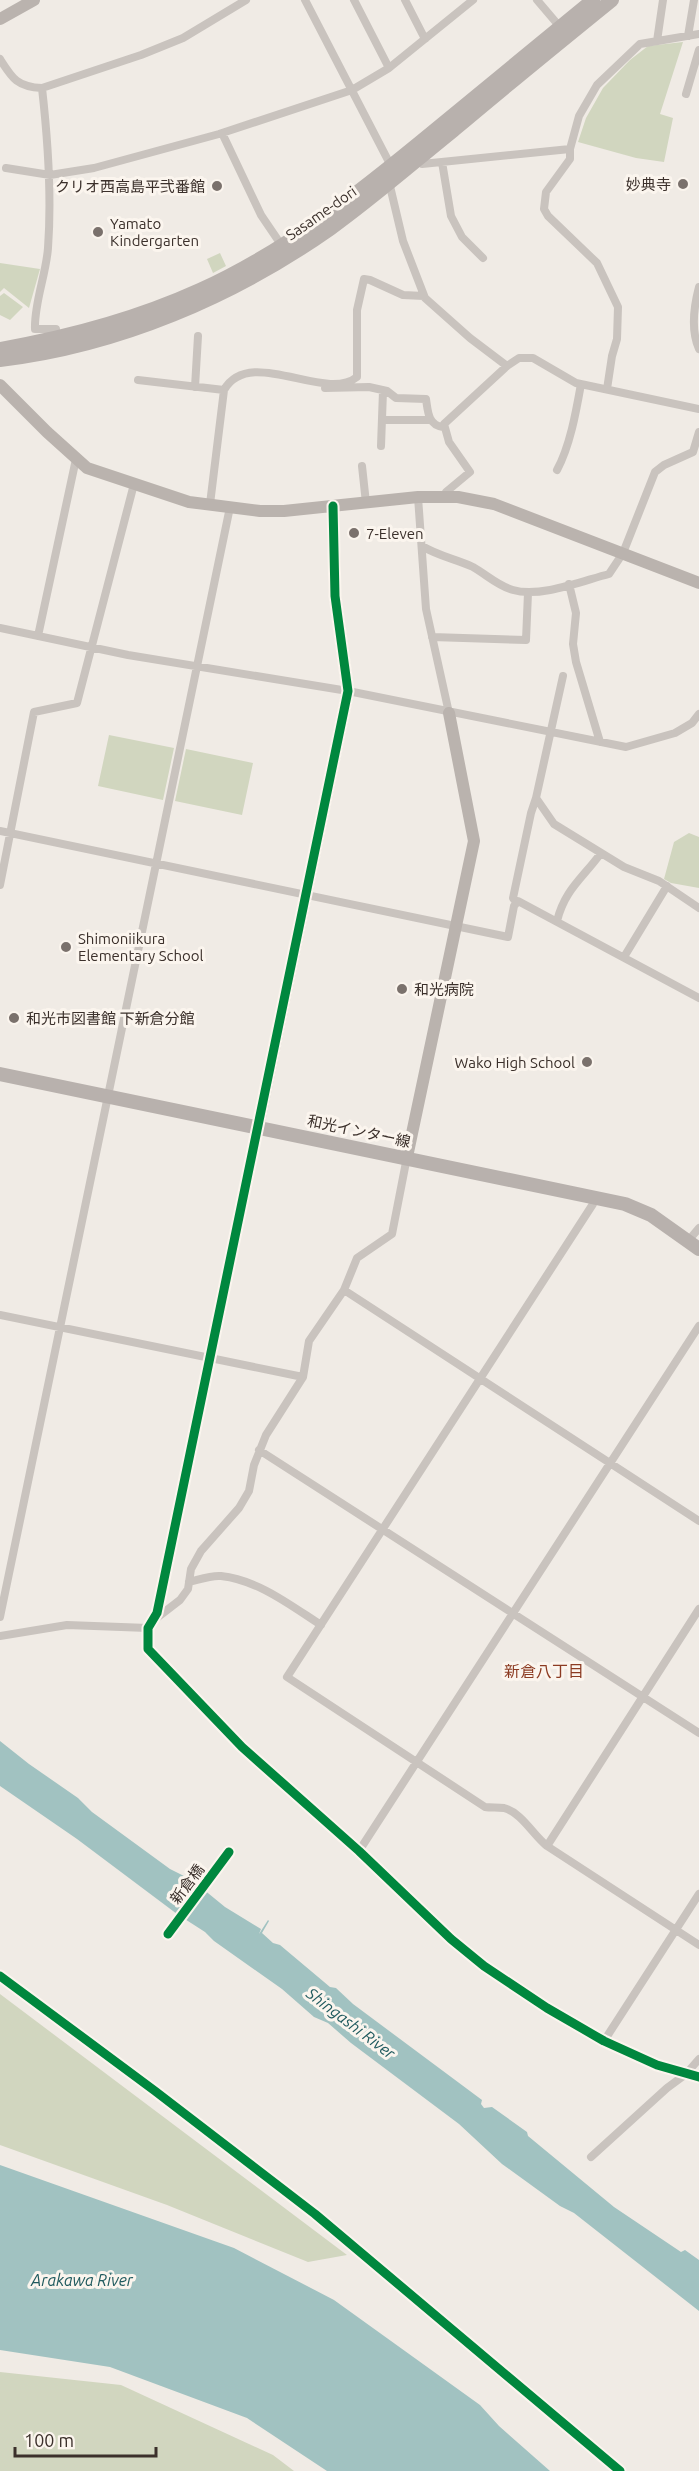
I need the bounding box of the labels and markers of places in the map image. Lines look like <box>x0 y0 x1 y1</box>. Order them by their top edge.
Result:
place label: 妙典寺 <box>626 176 671 193</box>
marker: 妙典寺 <box>676 177 690 191</box>
place label: クリオ西高島平弐番館 <box>55 178 205 195</box>
marker: クリオ西高島平弐番館 <box>210 179 224 193</box>
place label: Yamato Kindergarten <box>110 215 199 249</box>
marker: Yamato Kindergarten <box>91 225 105 239</box>
place label: 7-Eleven <box>366 525 424 542</box>
marker: 7-Eleven <box>347 526 361 540</box>
place label: Shimoniikura Elementary School <box>78 930 204 964</box>
marker: Shimoniikura Elementary School <box>59 940 73 954</box>
place label: 和光病院 <box>414 981 474 998</box>
marker: 和光病院 <box>395 982 409 996</box>
place label: 和光市図書館 下新倉分館 <box>26 1010 194 1027</box>
marker: 和光市図書館 下新倉分館 <box>7 1011 21 1025</box>
place label: Wako High School <box>455 1054 575 1071</box>
marker: Wako High School <box>580 1055 594 1069</box>

